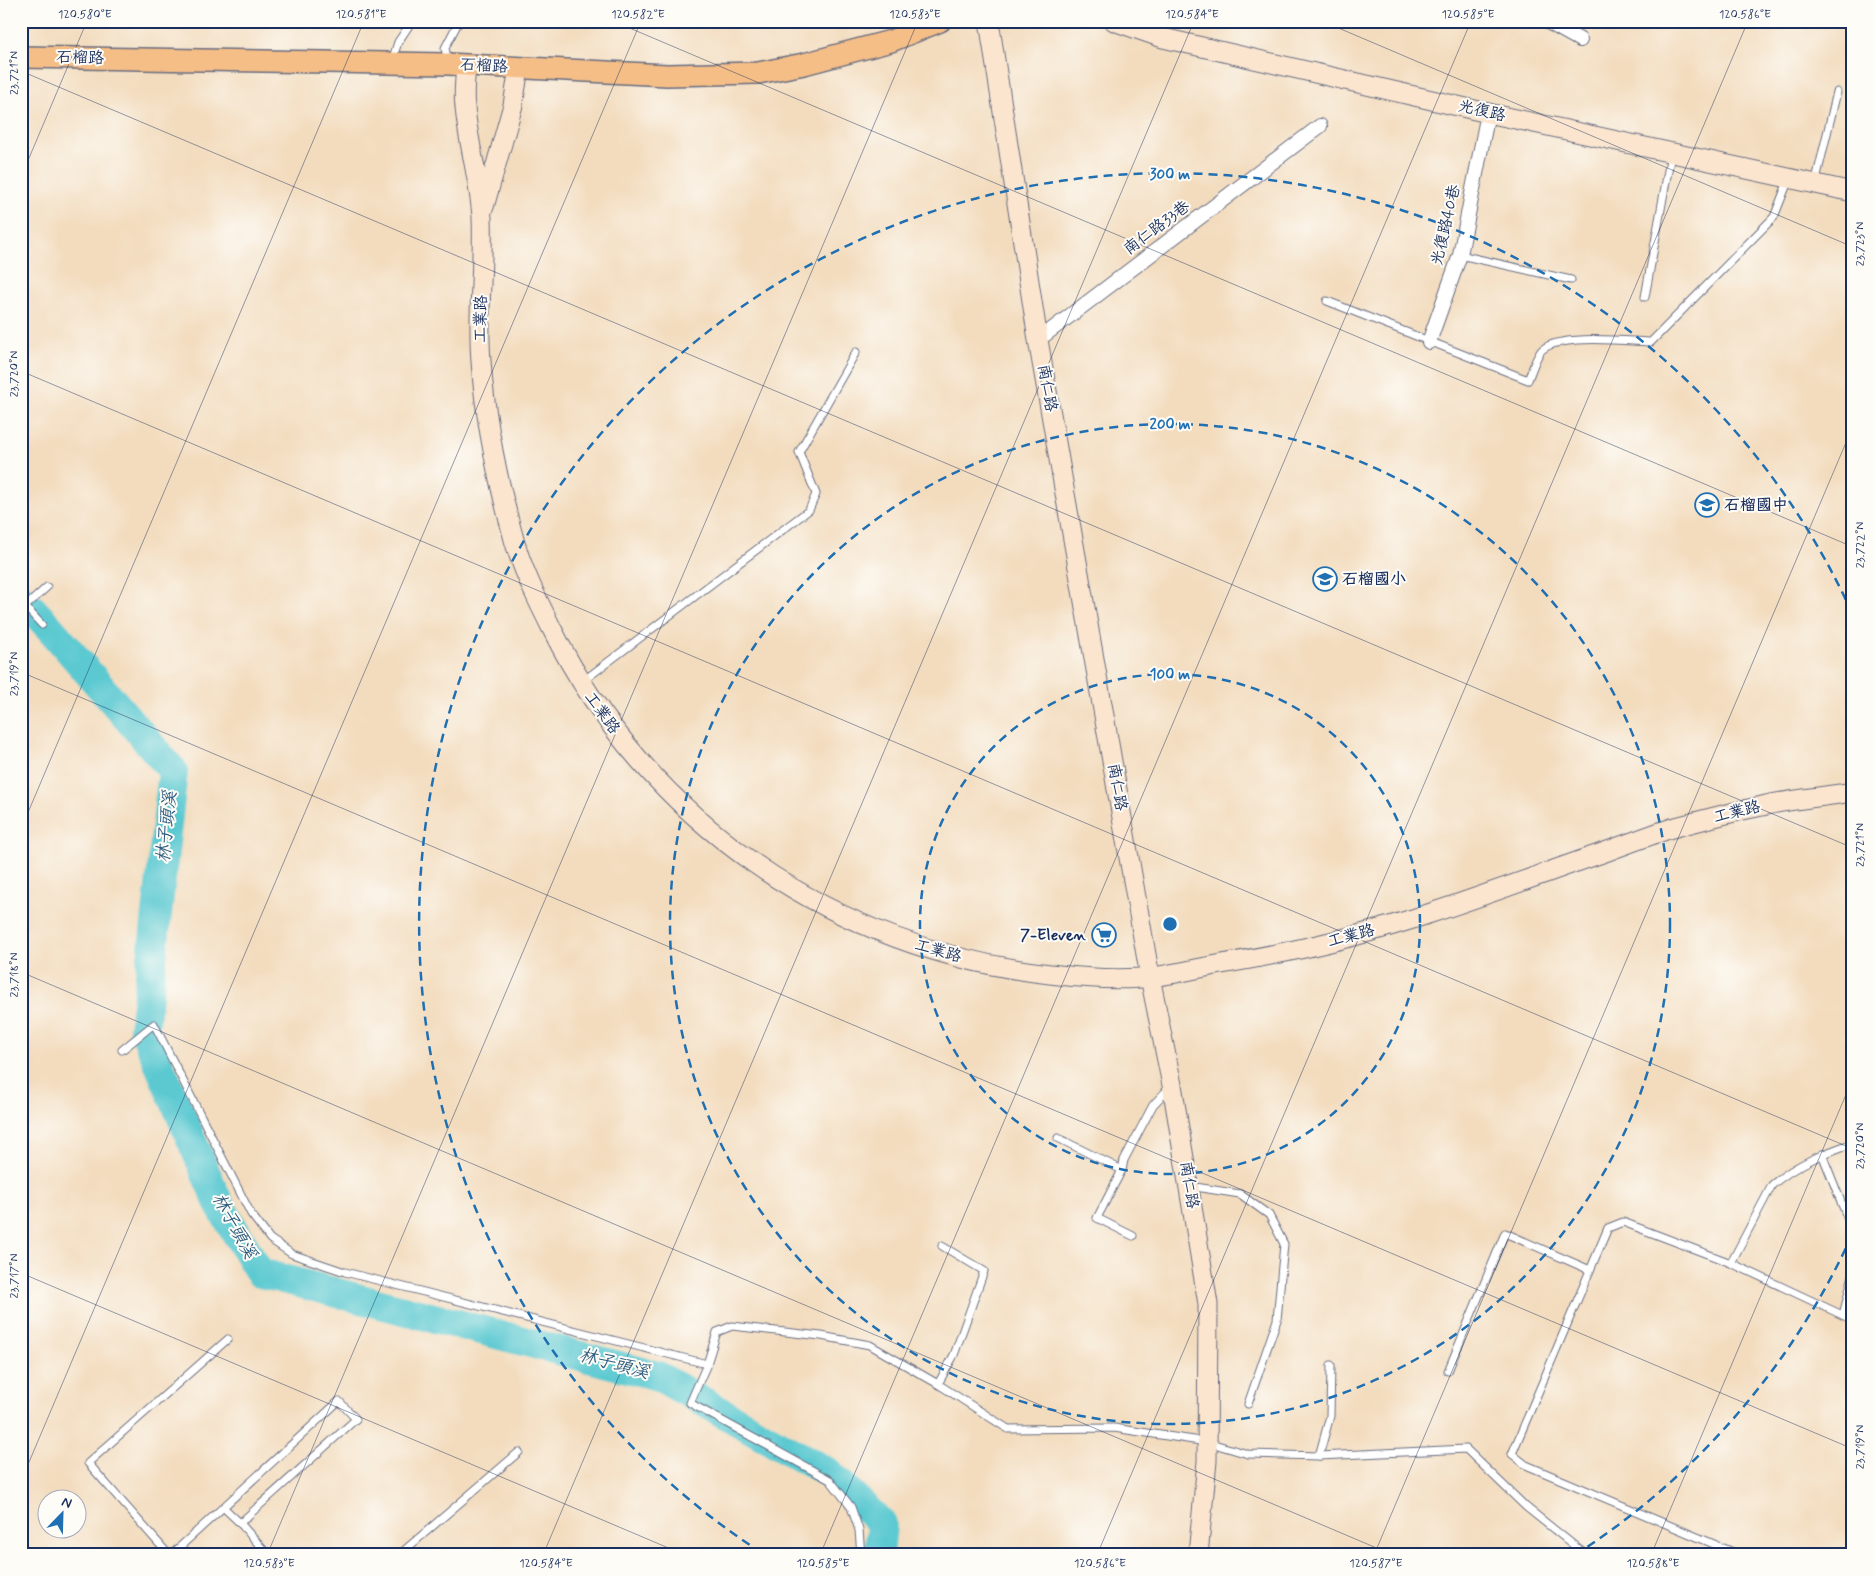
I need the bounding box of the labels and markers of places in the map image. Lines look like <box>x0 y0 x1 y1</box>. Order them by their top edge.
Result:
school or university icon: 石榴國中 <box>1694 492 1720 518</box>
place label: 石榴國中 <box>1724 495 1788 516</box>
school or university icon: 石榴國小 <box>1312 566 1338 592</box>
place label: 石榴國小 <box>1342 569 1406 590</box>
centre of rings <box>1161 915 1179 933</box>
supermarket icon: 7-Eleven <box>1091 922 1117 948</box>
place label: 7-Eleven <box>1020 925 1086 946</box>

